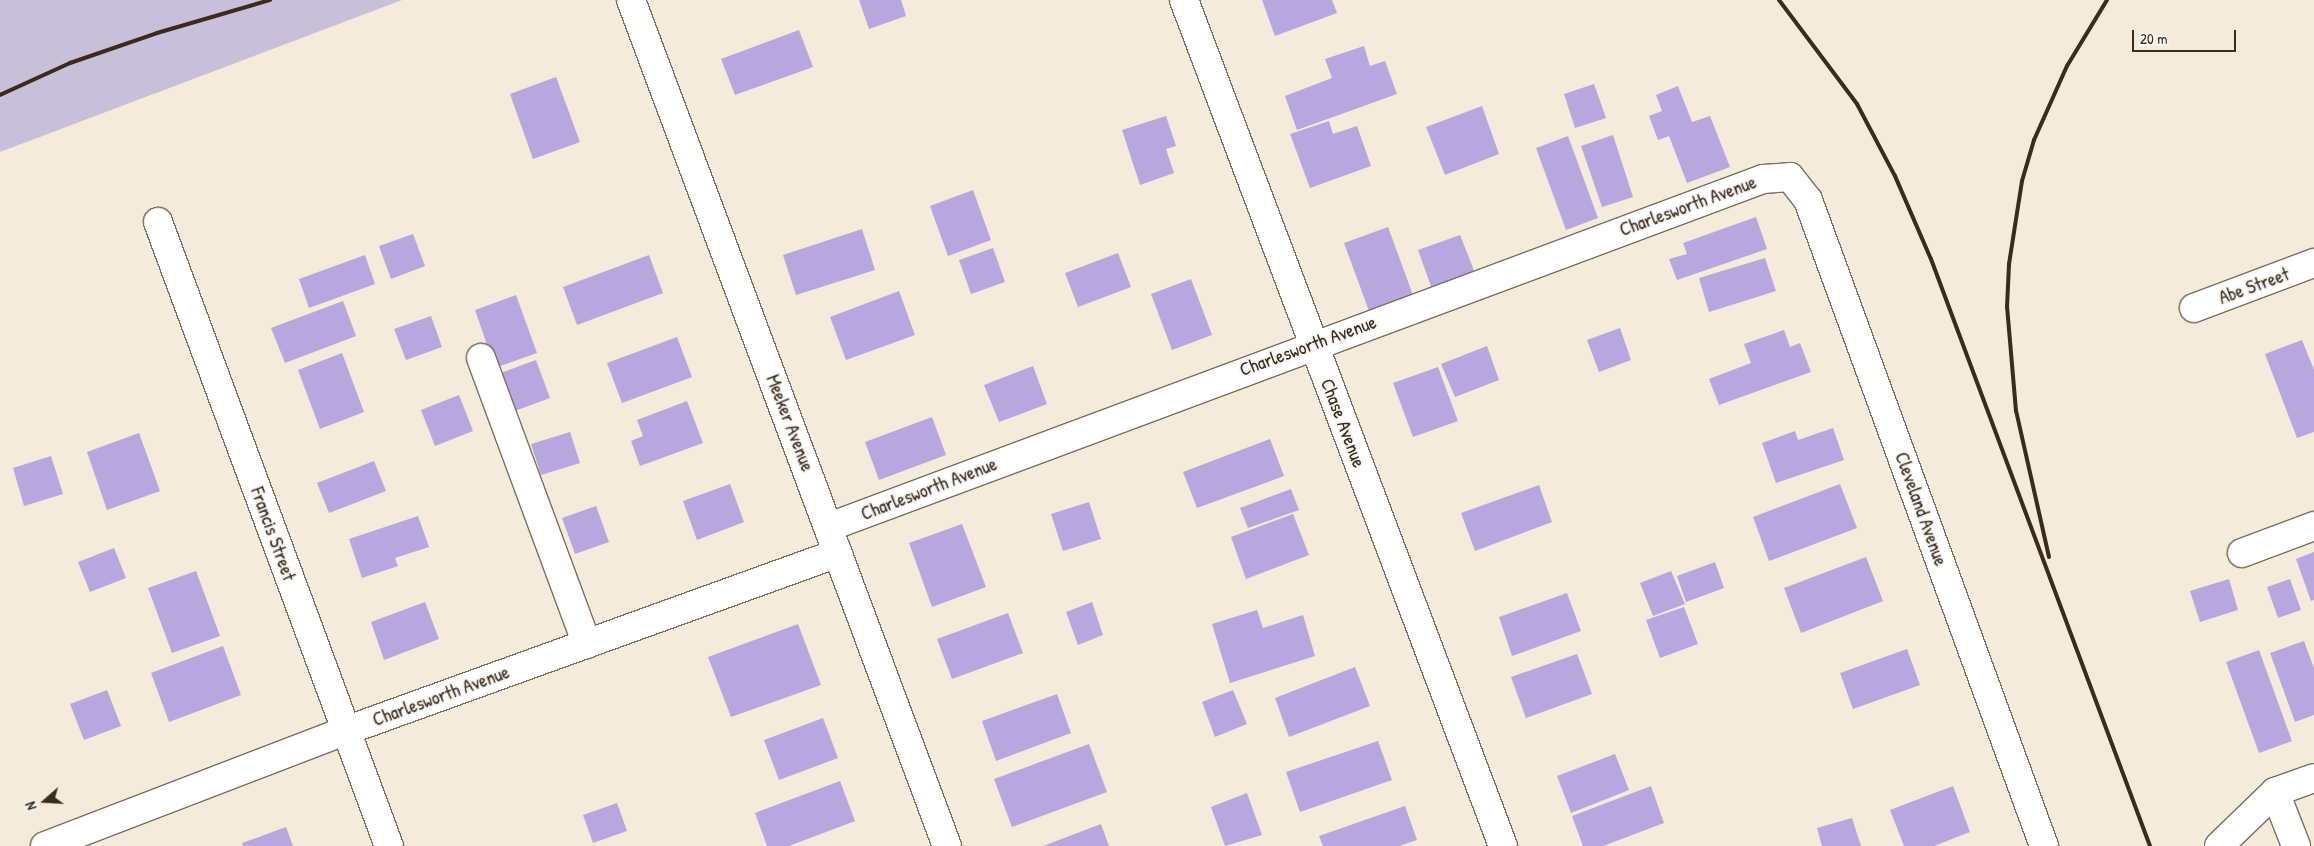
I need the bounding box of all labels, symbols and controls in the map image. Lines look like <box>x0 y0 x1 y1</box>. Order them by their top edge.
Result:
scale bar <box>2134 20 2238 52</box>
text: 20 m <box>2140 28 2167 49</box>
street label: Charlesworth Avenue <box>1616 171 1760 241</box>
street label: Abe Street <box>2216 263 2292 309</box>
street label: Charlesworth Avenue <box>1236 311 1380 381</box>
street label: Meeker Avenue <box>761 371 819 475</box>
street label: Chase Avenue <box>1316 375 1370 471</box>
street label: Cleveland Avenue <box>1890 449 1952 569</box>
street label: Charlesworth Avenue <box>858 453 1000 525</box>
street label: Francis Street <box>246 484 300 584</box>
street label: Charlesworth Avenue <box>369 661 513 731</box>
north arrow <box>20 776 70 826</box>
text: N <box>20 799 41 813</box>

